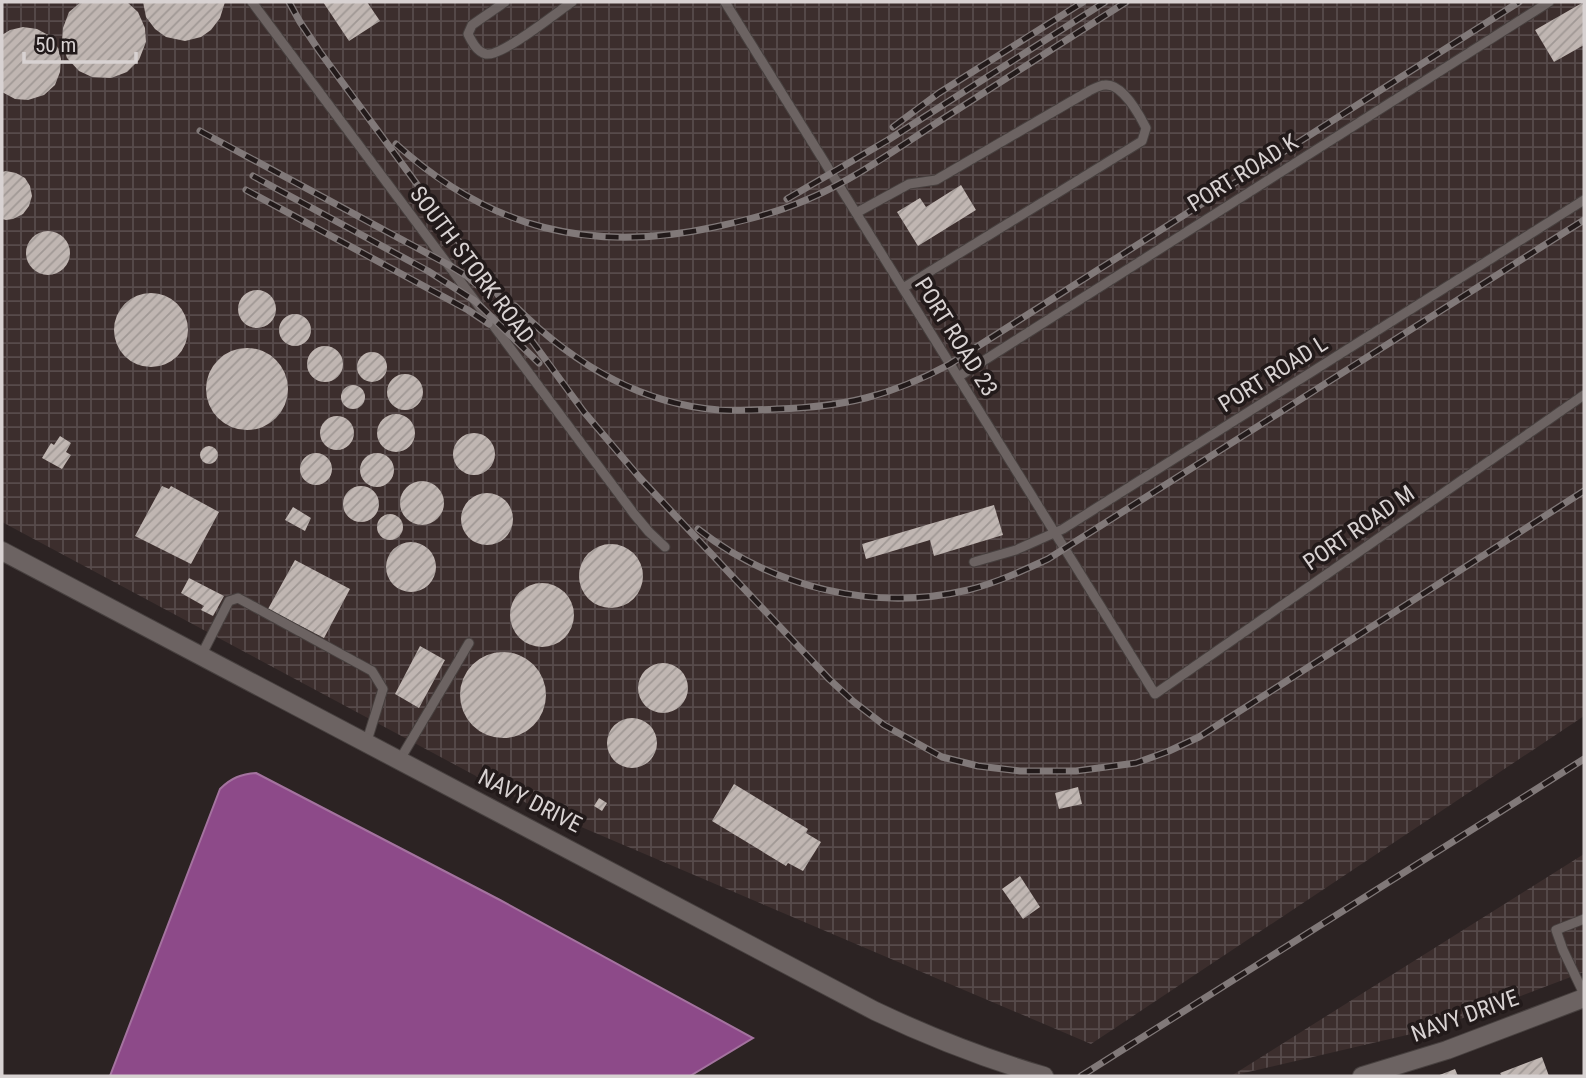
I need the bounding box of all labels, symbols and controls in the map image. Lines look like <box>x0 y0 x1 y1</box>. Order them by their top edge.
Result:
scale bar <box>24 21 136 65</box>
text: 50 m <box>35 33 76 57</box>
street label: PORT ROAD K <box>1183 128 1303 217</box>
street label: SOUTH STORK ROAD <box>404 181 540 349</box>
street label: PORT ROAD 23 <box>909 273 1003 401</box>
street label: PORT ROAD L <box>1214 330 1332 418</box>
street label: PORT ROAD M <box>1298 480 1420 576</box>
street label: NAVY DRIVE <box>474 763 586 839</box>
street label: NAVY DRIVE <box>1408 984 1522 1048</box>

